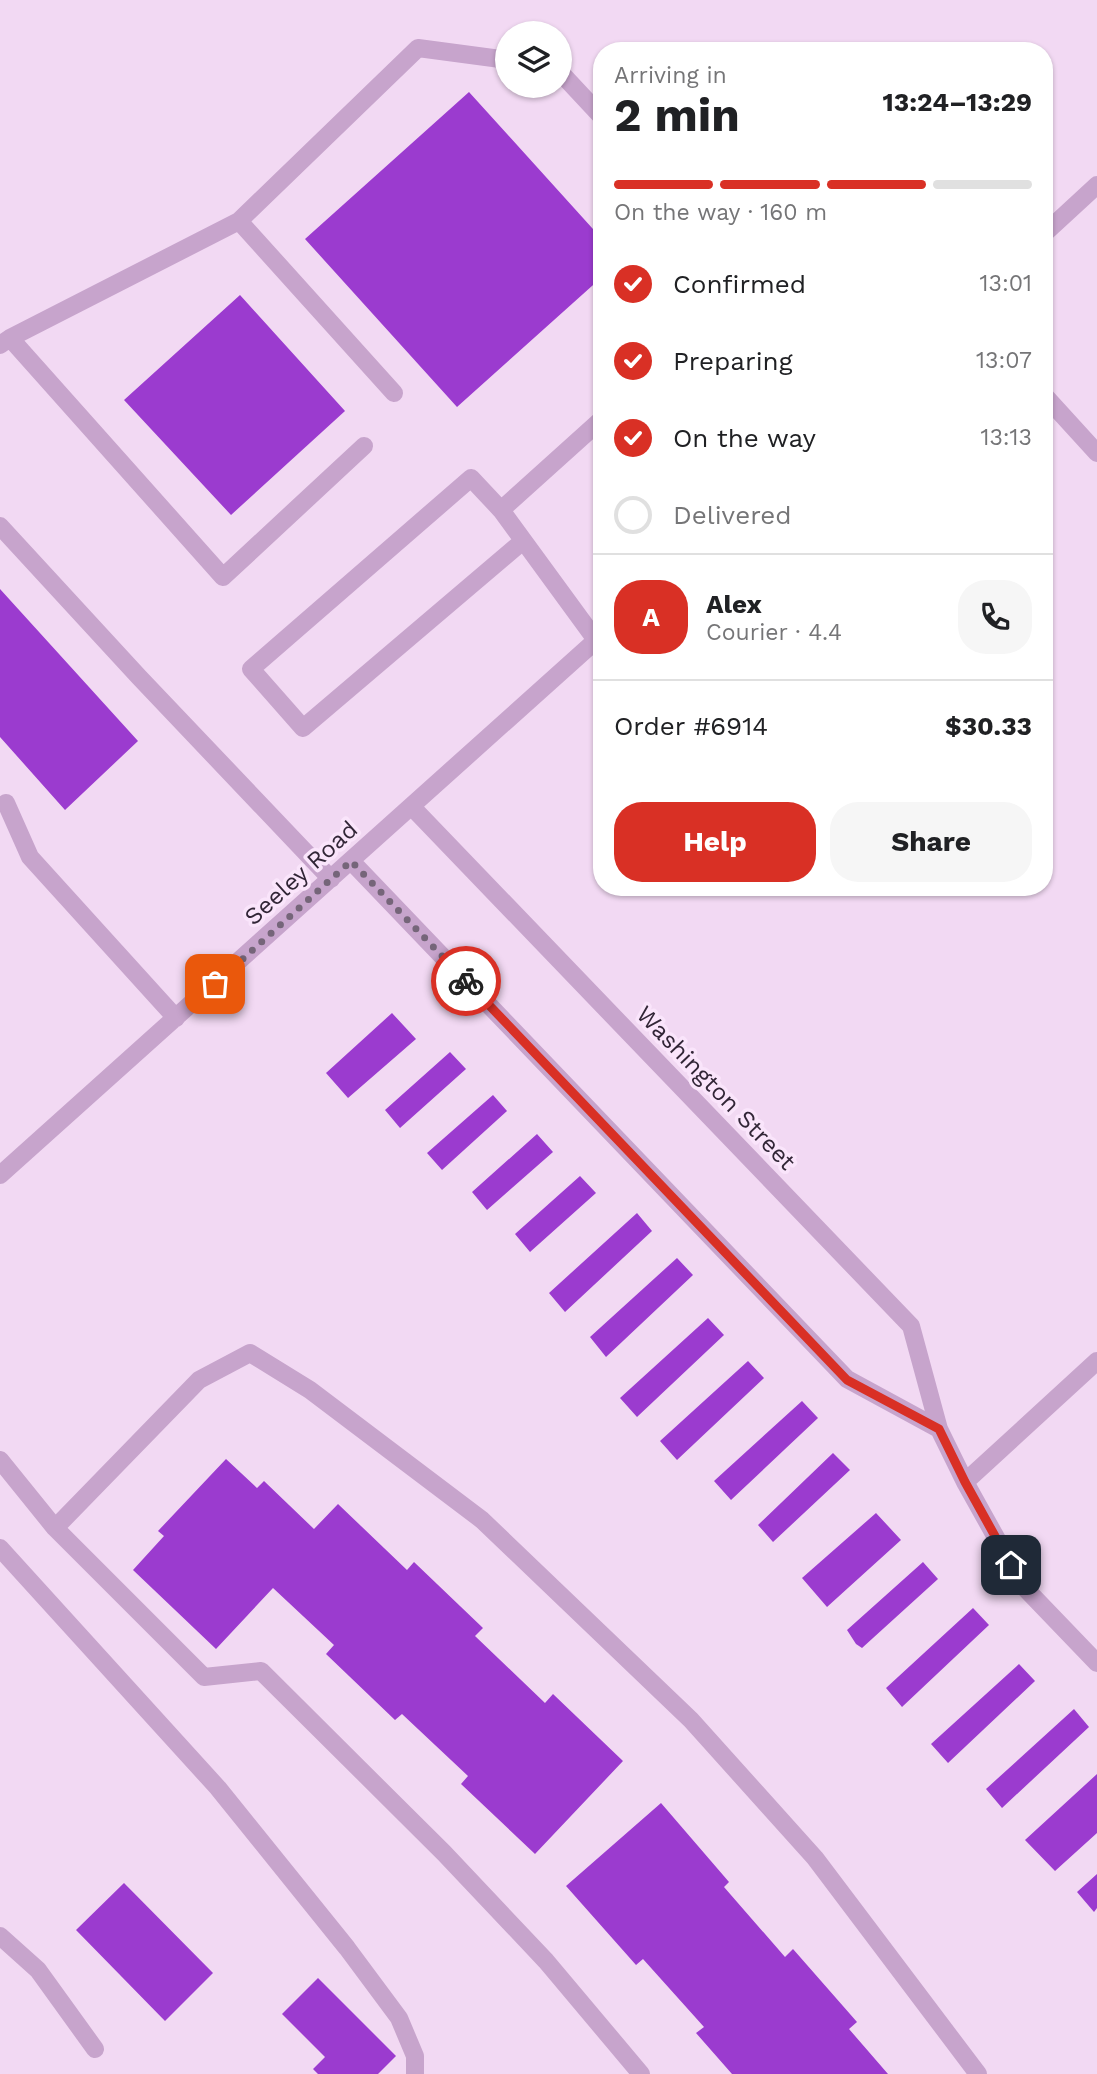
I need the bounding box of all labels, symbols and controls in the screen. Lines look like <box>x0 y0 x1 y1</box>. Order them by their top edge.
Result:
map controls <box>495 21 572 98</box>
button: layers <box>495 21 572 98</box>
text: Arriving in <box>614 62 727 89</box>
text: 13:24–13:29 <box>883 87 1032 117</box>
text: 2 min <box>614 88 740 142</box>
text: On the way · 160 m <box>614 199 827 226</box>
icon: check <box>614 265 652 303</box>
text: Confirmed <box>673 269 806 299</box>
text: 13:01 <box>980 270 1032 297</box>
icon: check <box>614 342 652 380</box>
text: Preparing <box>673 346 793 376</box>
text: 13:07 <box>976 347 1032 374</box>
icon: check <box>614 419 652 457</box>
text: On the way <box>673 423 816 453</box>
text: 13:13 <box>980 424 1032 451</box>
text: Delivered <box>673 500 792 530</box>
button: phone <box>958 580 1032 654</box>
text: Alex <box>706 589 762 619</box>
text: A <box>642 602 660 632</box>
text: Courier · 4.4 <box>706 619 842 646</box>
text: Order #6914 <box>614 711 768 741</box>
text: $30.33 <box>945 711 1032 741</box>
button: Help <box>614 802 816 882</box>
button: Share <box>830 802 1032 882</box>
street label: Seeley Road <box>239 815 363 931</box>
courier <box>431 946 501 1016</box>
pin <box>185 954 245 1014</box>
icon: bike <box>447 962 485 1000</box>
icon: bag <box>196 965 234 1003</box>
street label: Washington Street <box>631 1000 801 1176</box>
pin <box>981 1535 1041 1595</box>
icon: home <box>992 1546 1030 1584</box>

